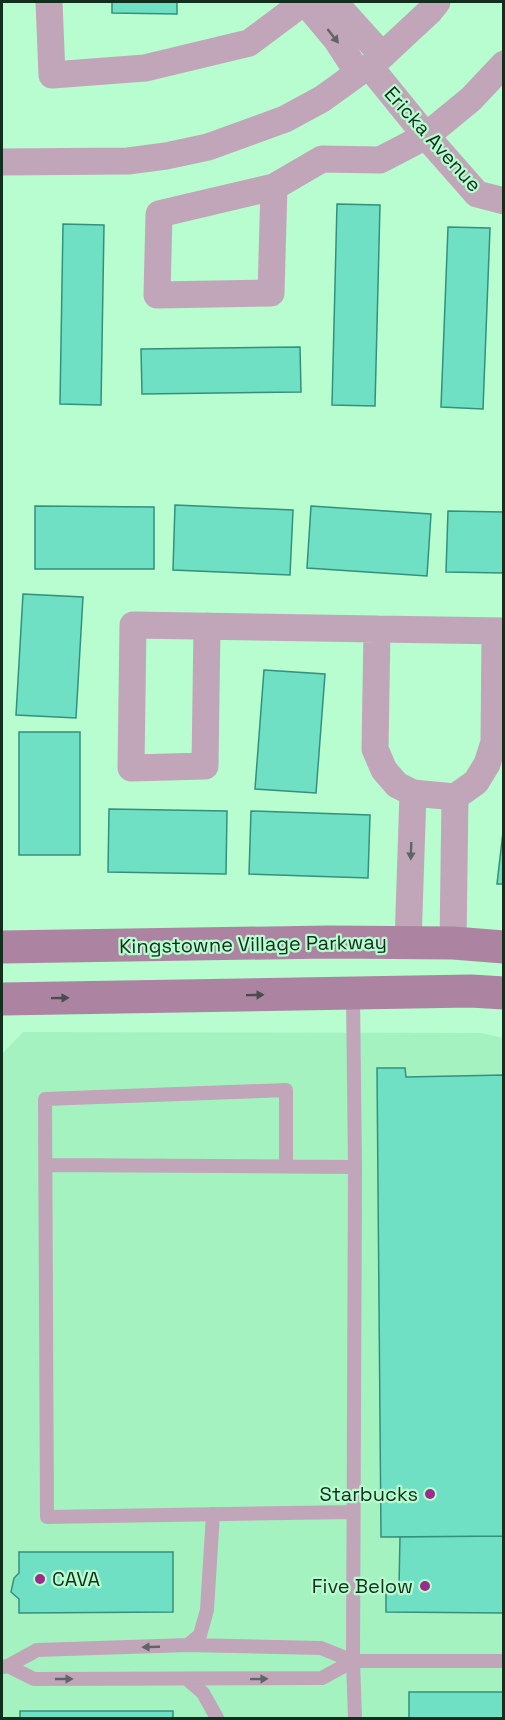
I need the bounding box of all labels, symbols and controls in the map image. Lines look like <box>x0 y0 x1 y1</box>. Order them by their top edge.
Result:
one-way arrow <box>326 28 339 44</box>
street label: Ericka Avenue <box>379 81 487 197</box>
one-way arrow <box>406 842 416 861</box>
street label: Kingstowne Village Parkway <box>119 929 387 959</box>
one-way arrow <box>245 990 264 1000</box>
one-way arrow <box>50 993 69 1003</box>
place label: Starbucks <box>319 1481 418 1507</box>
marker: Starbucks <box>423 1487 437 1501</box>
place label: CAVA <box>52 1566 101 1592</box>
marker: CAVA <box>33 1572 47 1586</box>
place label: Five Below <box>312 1573 413 1599</box>
marker: Five Below <box>418 1579 432 1593</box>
one-way arrow <box>141 1642 160 1651</box>
one-way arrow <box>54 1674 73 1684</box>
one-way arrow <box>249 1674 268 1683</box>

